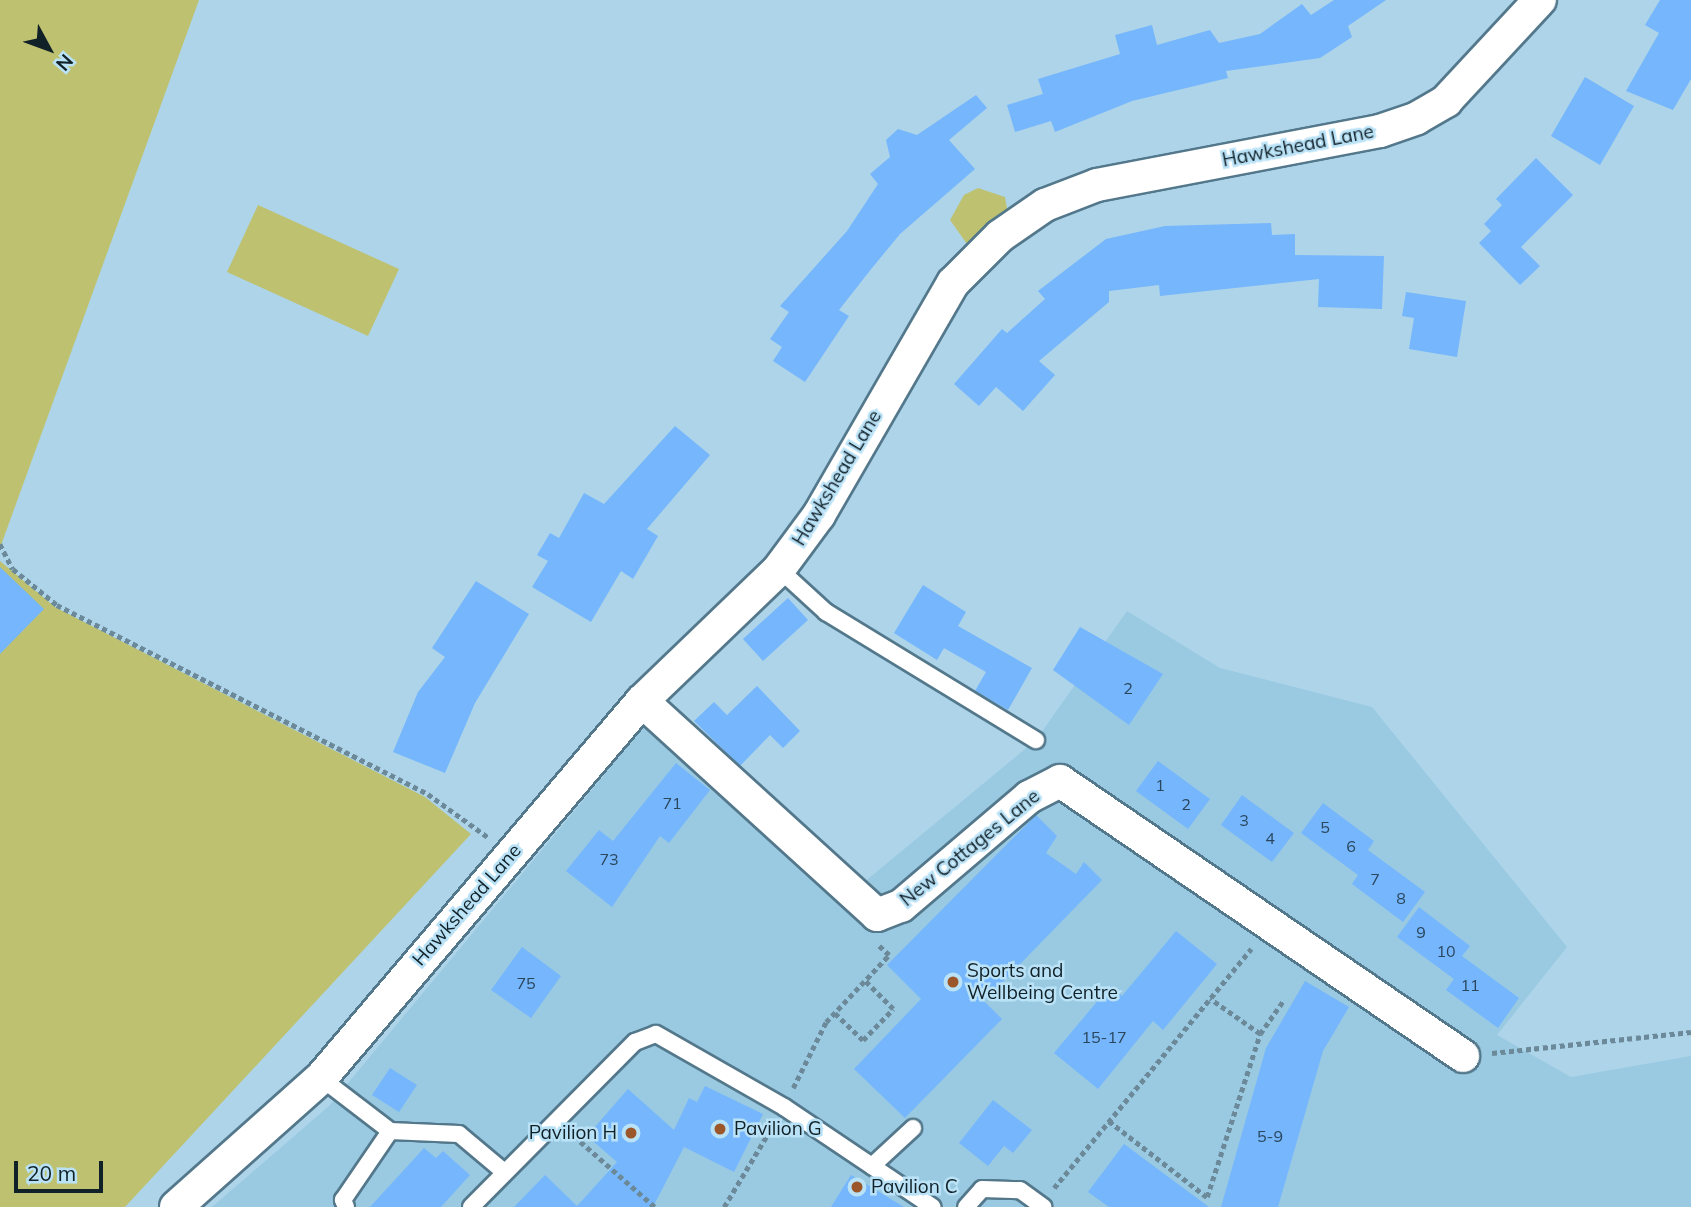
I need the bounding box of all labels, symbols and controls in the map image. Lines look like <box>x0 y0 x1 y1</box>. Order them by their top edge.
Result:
north arrow <box>14 14 84 84</box>
text: N <box>51 49 79 76</box>
street label: Hawkshead Lane <box>1220 120 1376 172</box>
street label: Hawkshead Lane <box>788 406 886 550</box>
house number: 2 <box>1123 678 1133 698</box>
house number: 1 <box>1155 775 1165 795</box>
street label: New Cottages Lane <box>896 785 1044 911</box>
house number: 71 <box>662 793 682 813</box>
house number: 2 <box>1181 794 1191 814</box>
house number: 3 <box>1239 810 1249 830</box>
house number: 5 <box>1320 817 1330 837</box>
house number: 4 <box>1265 828 1275 848</box>
house number: 6 <box>1346 836 1356 856</box>
street label: Hawkshead Lane <box>408 839 526 971</box>
house number: 73 <box>599 849 619 869</box>
house number: 7 <box>1370 869 1380 889</box>
house number: 8 <box>1396 888 1406 908</box>
house number: 9 <box>1416 922 1426 942</box>
house number: 10 <box>1436 941 1456 961</box>
place label: Sports and Wellbeing Centre <box>967 960 1118 1004</box>
house number: 75 <box>516 973 536 993</box>
marker: Sports and Wellbeing Centre <box>945 974 961 990</box>
house number: 11 <box>1460 975 1480 995</box>
house number: 15-17 <box>1081 1027 1127 1047</box>
place label: Pavilion G <box>734 1118 822 1140</box>
marker: Pavilion G <box>712 1121 728 1137</box>
place label: Pavilion H <box>529 1122 617 1144</box>
marker: Pavilion H <box>623 1125 639 1141</box>
house number: 5-9 <box>1257 1126 1283 1146</box>
scale bar <box>18 1148 107 1192</box>
text: 20 m <box>27 1160 76 1186</box>
place label: Pavilion C <box>871 1176 958 1198</box>
marker: Pavilion C <box>849 1179 865 1195</box>

